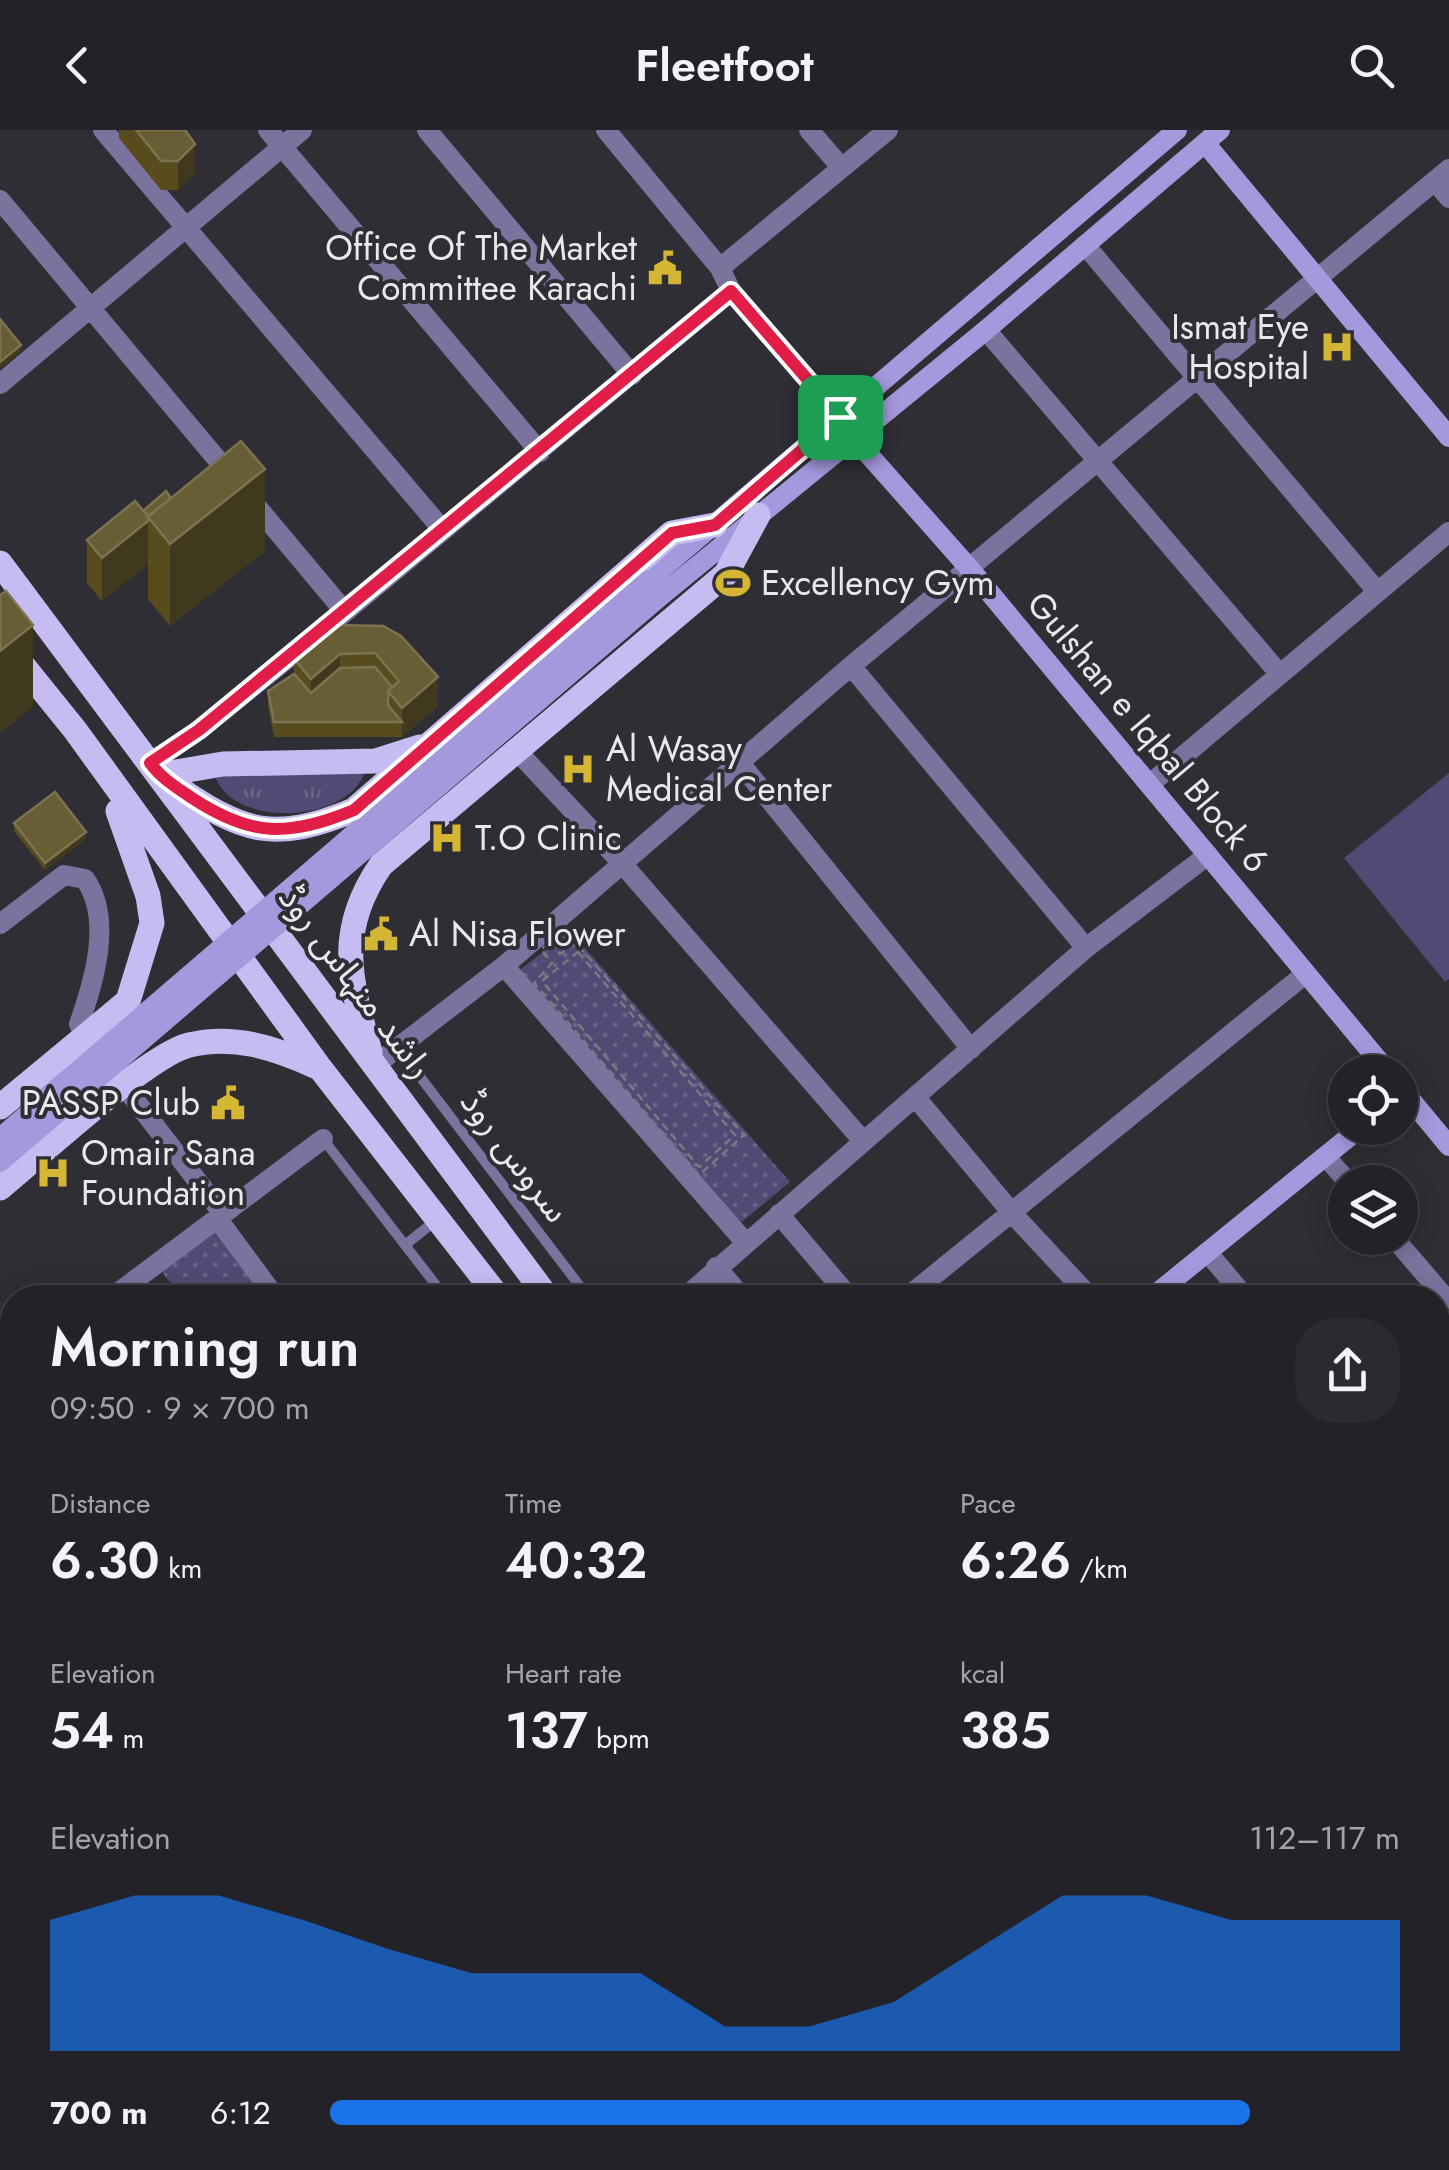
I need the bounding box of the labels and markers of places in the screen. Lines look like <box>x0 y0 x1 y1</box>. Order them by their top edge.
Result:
place label: Office Of The Market Committee Karachi <box>325 223 638 313</box>
public building icon: Office Of The Market Committee Karachi <box>646 249 684 287</box>
place label: Ismat Eye Hospital <box>1171 302 1309 392</box>
hospital icon: Ismat Eye Hospital <box>1318 328 1356 366</box>
pin <box>798 375 883 460</box>
place label: Excellency Gym <box>761 558 995 608</box>
sports icon: Excellency Gym <box>714 564 752 602</box>
place label: Al Wasay Medical Center <box>606 724 832 814</box>
hospital icon: Al Wasay Medical Center <box>559 750 597 788</box>
place label: T.O Clinic <box>475 813 622 863</box>
hospital icon: T.O Clinic <box>428 819 466 857</box>
place label: Al Nisa Flower <box>409 909 626 959</box>
public building icon: Al Nisa Flower <box>362 915 400 953</box>
place label: PASSP Club <box>22 1078 200 1128</box>
public building icon: PASSP Club <box>209 1084 247 1122</box>
place label: Omair Sana Foundation <box>81 1128 256 1218</box>
hospital icon: Omair Sana Foundation <box>34 1154 72 1192</box>

